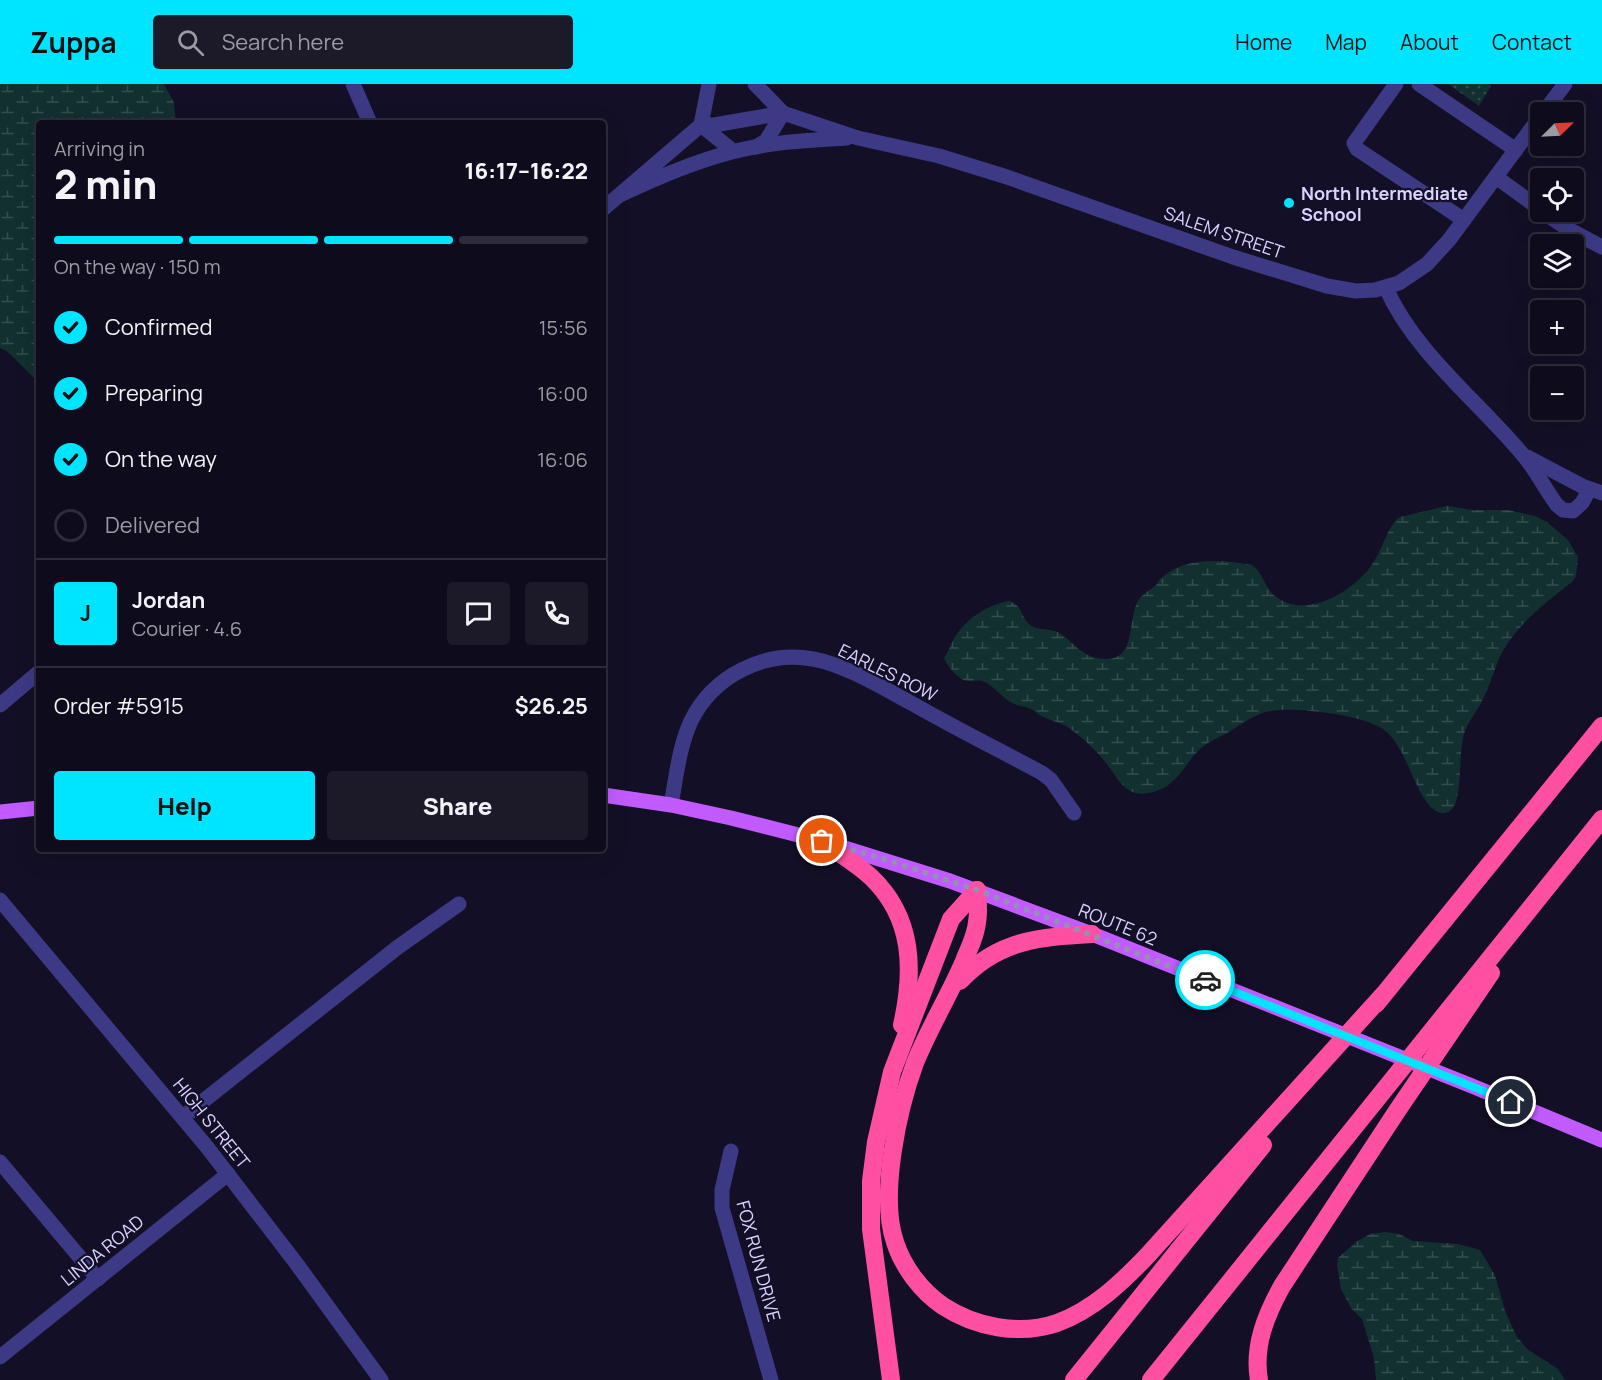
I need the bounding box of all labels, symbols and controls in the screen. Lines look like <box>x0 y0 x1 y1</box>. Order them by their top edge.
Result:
search box <box>153 15 573 69</box>
text: Zuppa <box>30 23 117 61</box>
icon: search <box>174 26 207 59</box>
text: Search here <box>222 27 344 57</box>
text: Home <box>1235 28 1292 56</box>
text: Map <box>1325 28 1367 56</box>
text: About <box>1400 28 1459 56</box>
text: Contact <box>1492 28 1572 56</box>
north arrow <box>1530 102 1584 156</box>
map controls <box>1530 102 1584 420</box>
text: Arriving in <box>54 135 145 162</box>
text: 16:17–16:22 <box>465 156 588 186</box>
text: 2 min <box>54 157 157 211</box>
button: locate <box>1530 168 1584 222</box>
place label: North Intermediate School <box>1301 181 1468 226</box>
marker: North Intermediate School <box>1282 196 1296 210</box>
street label: SALEM STREET <box>1161 200 1287 264</box>
button: layers <box>1530 234 1584 288</box>
text: On the way · 150 m <box>54 253 221 280</box>
button: + <box>1530 300 1584 354</box>
icon: check <box>54 311 87 344</box>
text: Confirmed <box>105 312 213 342</box>
text: 15:56 <box>539 314 588 341</box>
button: − <box>1530 366 1584 420</box>
icon: check <box>54 377 87 410</box>
text: Preparing <box>105 378 203 408</box>
text: 16:00 <box>537 380 588 407</box>
icon: check <box>54 443 87 476</box>
text: On the way <box>105 444 217 474</box>
text: 16:06 <box>537 446 588 473</box>
text: Delivered <box>105 510 200 540</box>
button: chat <box>447 582 510 645</box>
button: phone <box>525 582 588 645</box>
text: Jordan <box>132 585 205 615</box>
text: J <box>80 598 91 628</box>
text: Courier · 4.6 <box>132 615 242 642</box>
street label: EARLES ROW <box>834 638 942 706</box>
text: Order #5915 <box>54 691 184 721</box>
text: $26.25 <box>515 691 588 721</box>
button: Help <box>54 771 315 840</box>
button: Share <box>327 771 588 840</box>
pin <box>796 815 847 866</box>
icon: bag <box>805 824 838 857</box>
street label: ROUTE 62 <box>1075 897 1161 951</box>
courier <box>1175 950 1235 1010</box>
icon: car <box>1189 964 1222 997</box>
street label: HIGH STREET <box>168 1073 256 1173</box>
pin <box>1485 1076 1536 1127</box>
icon: home <box>1494 1085 1527 1118</box>
street label: FOX RUN DRIVE <box>731 1198 787 1324</box>
street label: LINDA ROAD <box>56 1209 148 1291</box>

